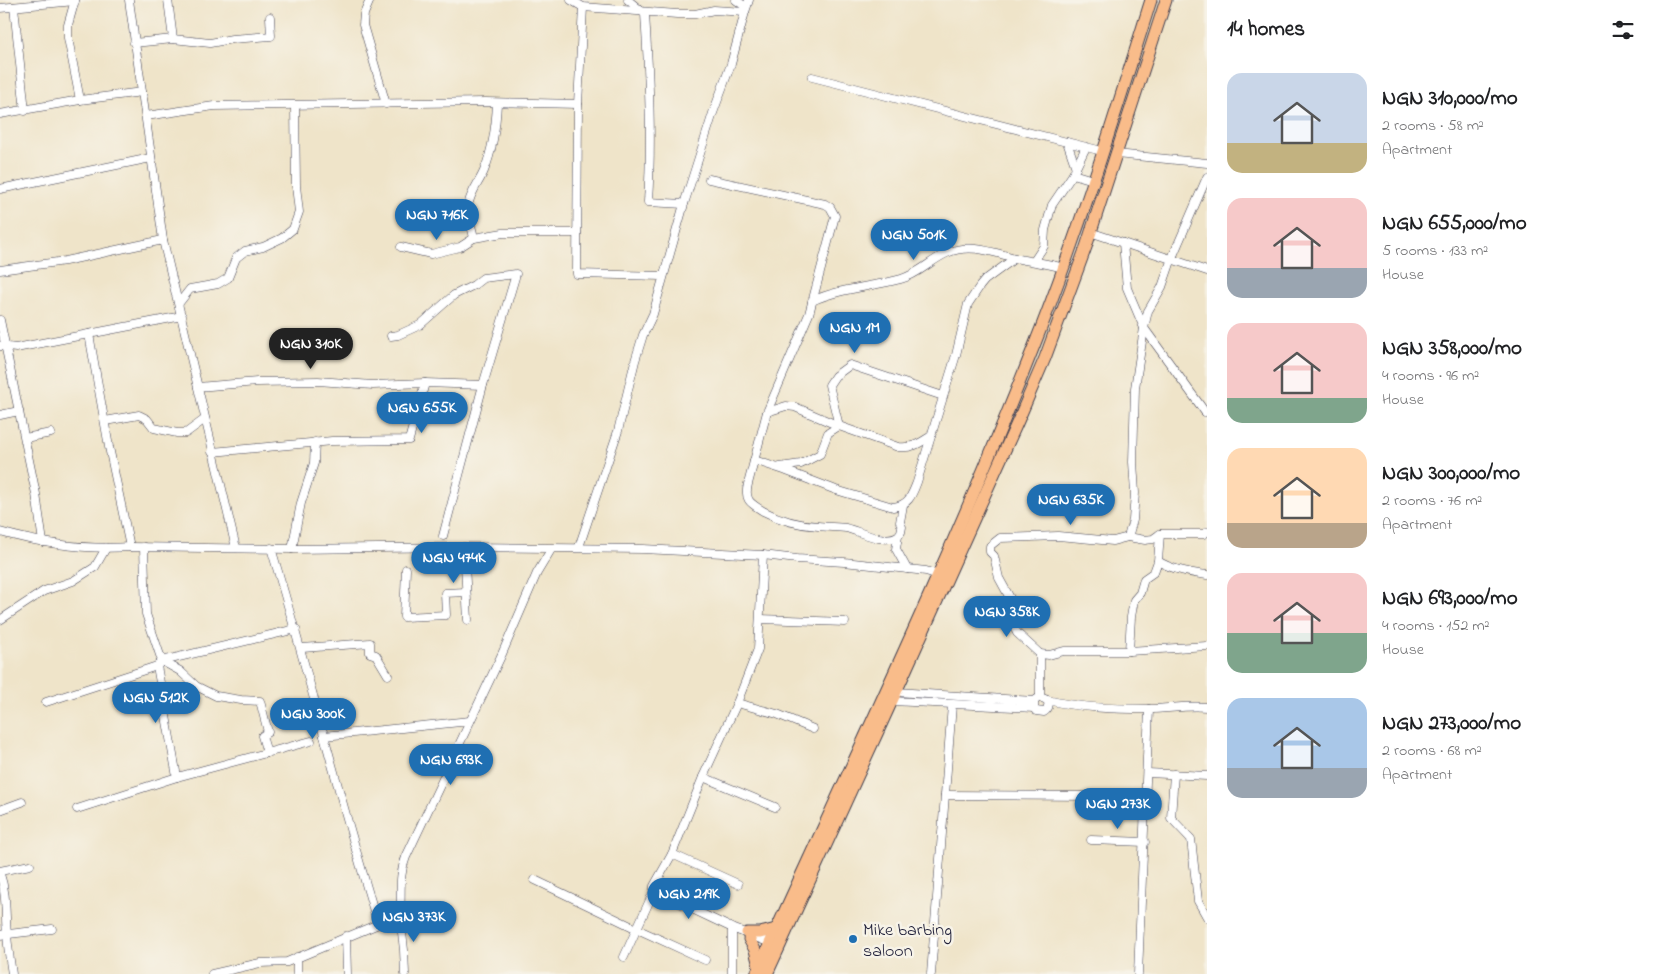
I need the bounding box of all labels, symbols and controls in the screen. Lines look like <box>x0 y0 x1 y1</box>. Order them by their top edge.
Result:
text: 14 homes <box>1227 15 1305 45</box>
icon: filters <box>1609 16 1637 44</box>
text: NGN 310,000/mo <box>1382 84 1518 114</box>
icon: home <box>1267 93 1327 153</box>
text: 2 rooms · 58 m² <box>1382 114 1484 138</box>
text: Apartment <box>1382 138 1452 162</box>
pin: NGN 716K <box>385 198 489 241</box>
text: NGN 716K <box>406 203 468 227</box>
text: NGN 655,000/mo <box>1382 209 1527 239</box>
pin: NGN 501K <box>862 218 966 261</box>
icon: home <box>1267 218 1327 278</box>
text: NGN 501K <box>882 223 946 247</box>
text: 5 rooms · 133 m² <box>1382 239 1488 263</box>
text: House <box>1382 263 1424 287</box>
pin: NGN 1M <box>814 312 896 354</box>
text: NGN 1M <box>830 316 880 340</box>
pin: NGN 310K <box>259 328 363 370</box>
text: NGN 310K <box>280 332 342 356</box>
text: NGN 358,000/mo <box>1382 334 1522 364</box>
icon: home <box>1267 343 1327 403</box>
text: 4 rooms · 96 m² <box>1382 364 1479 388</box>
text: House <box>1382 388 1424 412</box>
pin: NGN 655K <box>370 392 474 434</box>
text: NGN 655K <box>388 396 456 420</box>
text: NGN 300,000/mo <box>1382 459 1520 489</box>
icon: home <box>1267 468 1327 528</box>
pin: NGN 635K <box>1019 484 1123 526</box>
text: NGN 635K <box>1038 488 1104 512</box>
text: 2 rooms · 76 m² <box>1382 489 1482 513</box>
text: Apartment <box>1382 513 1452 537</box>
pin: NGN 474K <box>402 542 506 584</box>
text: NGN 474K <box>422 546 486 570</box>
text: NGN 693,000/mo <box>1382 584 1518 614</box>
icon: home <box>1267 593 1327 653</box>
pin: NGN 358K <box>955 596 1059 638</box>
text: NGN 358K <box>974 600 1040 624</box>
text: 4 rooms · 152 m² <box>1382 614 1490 638</box>
text: House <box>1382 638 1424 662</box>
pin: NGN 512K <box>104 682 208 724</box>
text: NGN 512K <box>123 686 189 710</box>
pin: NGN 300K <box>261 698 365 740</box>
text: NGN 300K <box>281 702 345 726</box>
text: NGN 273,000/mo <box>1382 709 1521 739</box>
icon: home <box>1267 718 1327 778</box>
text: 2 rooms · 68 m² <box>1382 739 1482 763</box>
pin: NGN 693K <box>399 744 503 786</box>
text: NGN 693K <box>420 748 482 772</box>
text: Apartment <box>1382 763 1452 787</box>
pin: NGN 273K <box>1066 788 1170 830</box>
text: NGN 273K <box>1086 792 1150 816</box>
pin: NGN 219K <box>637 878 741 920</box>
text: NGN 219K <box>658 882 720 906</box>
pin: NGN 373K <box>362 900 466 943</box>
text: NGN 373K <box>382 905 446 929</box>
place label: Mike barbing saloon <box>863 918 952 965</box>
marker: Mike barbing saloon <box>847 933 859 945</box>

